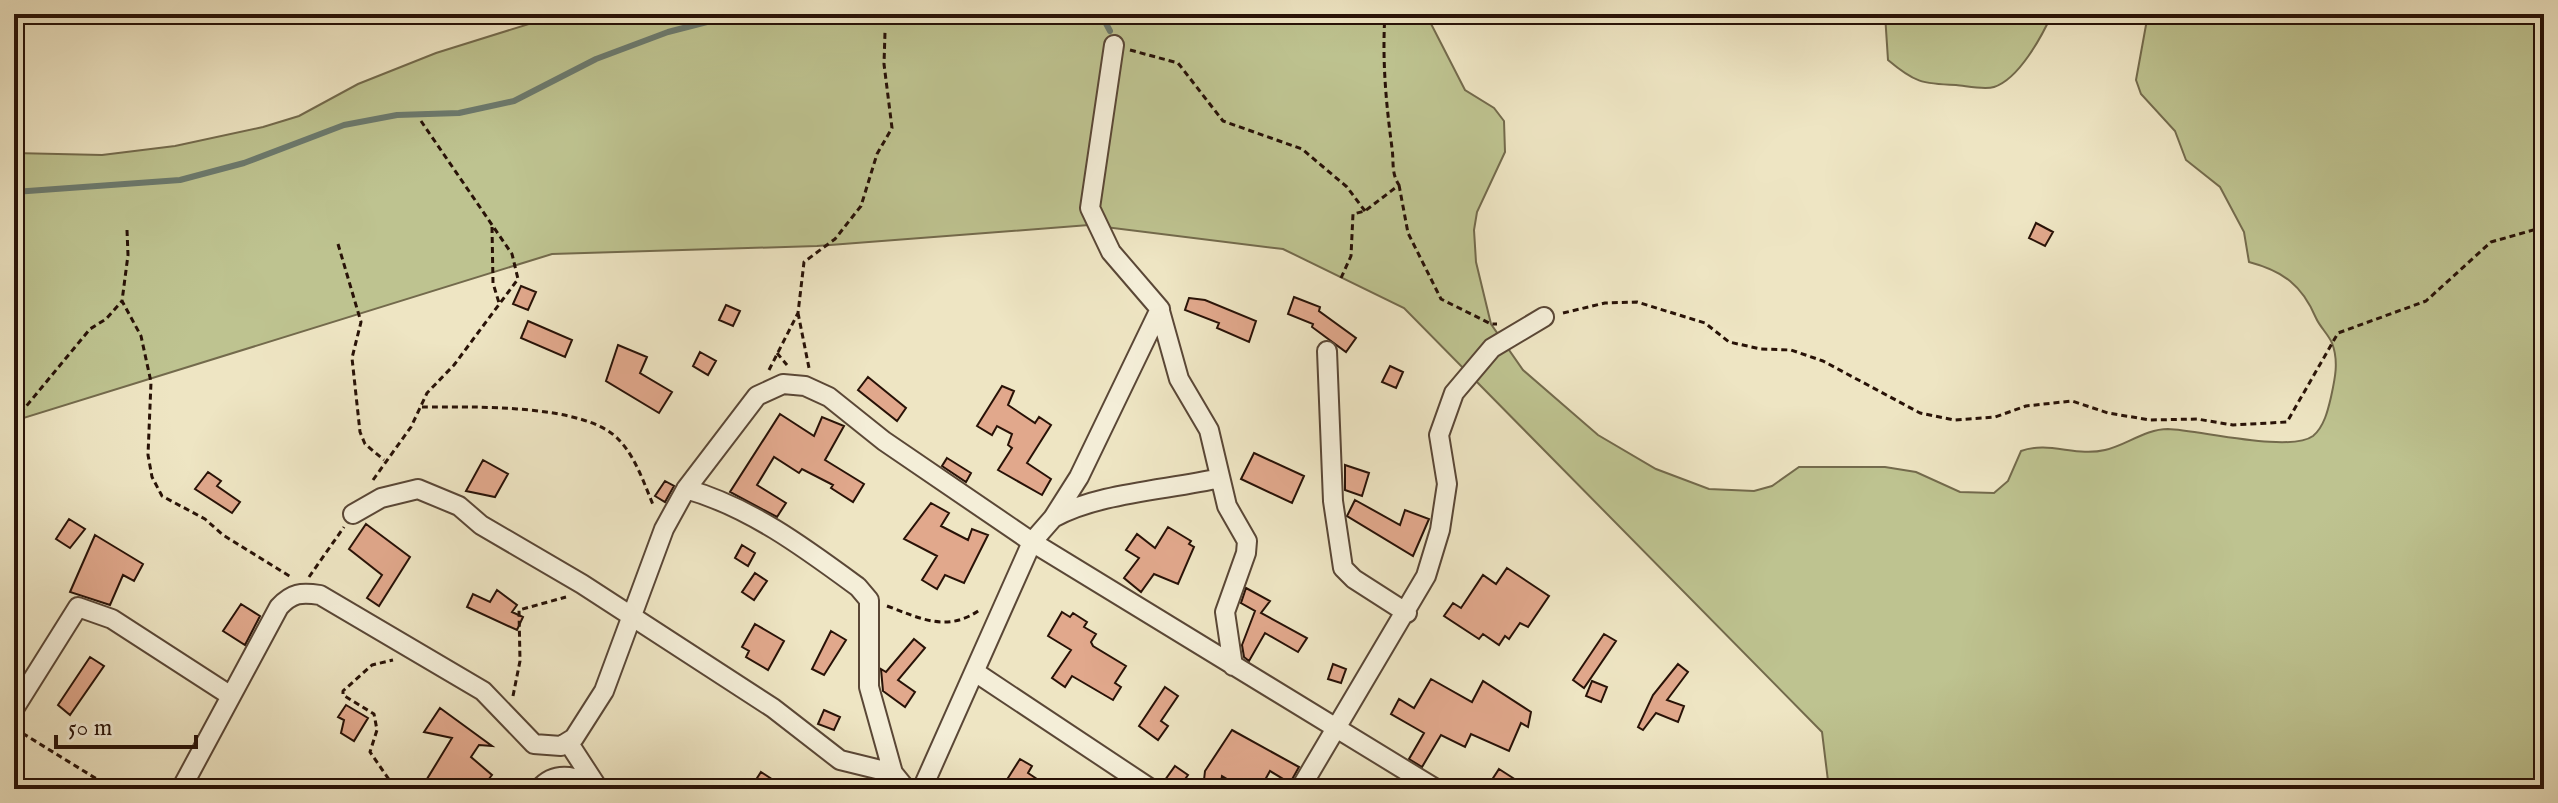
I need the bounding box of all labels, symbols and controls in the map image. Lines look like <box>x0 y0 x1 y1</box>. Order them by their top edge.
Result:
scale bar <box>56 699 196 749</box>
text: 50 m <box>68 713 112 744</box>

